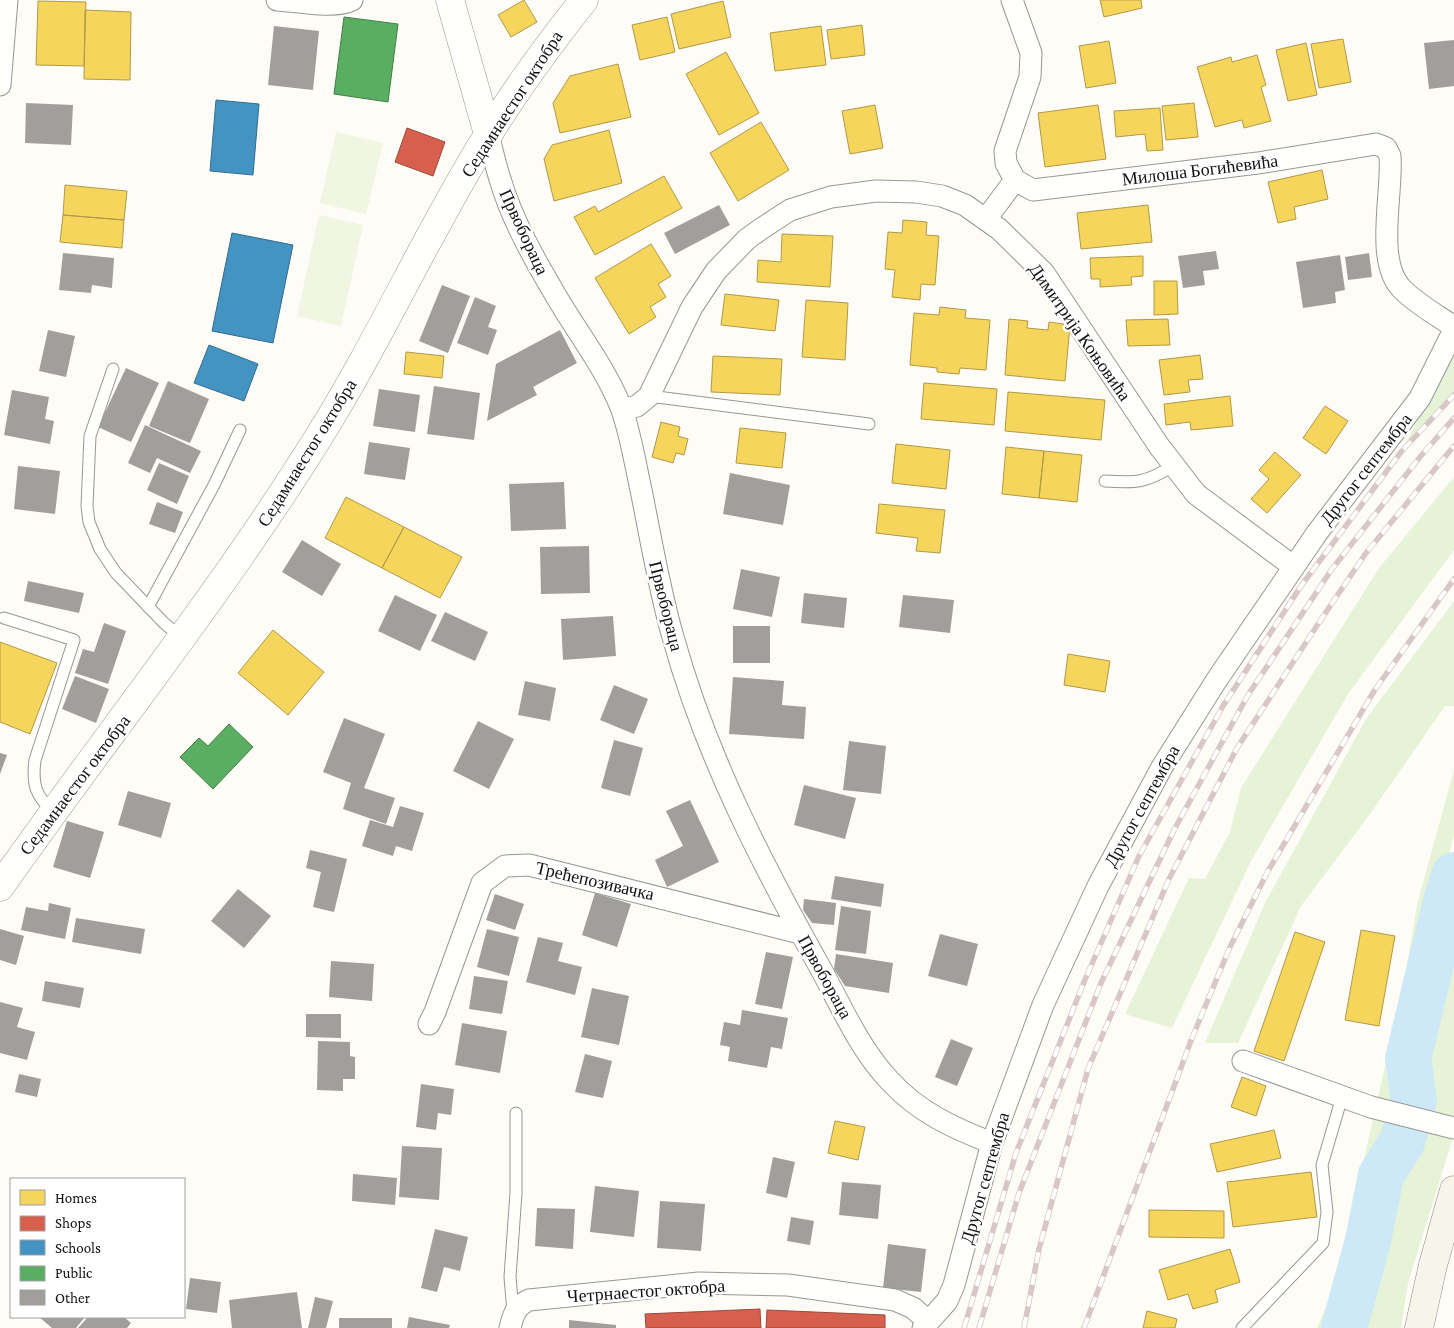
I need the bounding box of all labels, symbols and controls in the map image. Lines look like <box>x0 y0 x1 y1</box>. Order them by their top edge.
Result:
street label: Седамнаестог октобра <box>457 27 567 181</box>
street label: Милоша Богићевића <box>1121 150 1279 190</box>
street label: Првобораца <box>495 186 553 278</box>
street label: Димитрија Коњовића <box>1025 259 1135 405</box>
street label: Седамнаестог октобра <box>253 376 361 530</box>
street label: Другог септембра <box>1316 409 1416 529</box>
street label: Првобораца <box>645 559 687 653</box>
street label: Седамнаестог октобра <box>16 711 134 859</box>
street label: Другог септембра <box>1100 742 1184 870</box>
street label: Трећепозивачка <box>534 858 656 904</box>
street label: Првобораца <box>794 932 856 1022</box>
street label: Другог септембра <box>957 1110 1013 1246</box>
legend <box>10 1178 185 1318</box>
text: Homes <box>55 1190 97 1206</box>
text: Shops <box>55 1215 91 1232</box>
text: Schools <box>55 1240 101 1256</box>
text: Public <box>55 1265 93 1281</box>
street label: Четрнаестог октобра <box>566 1275 726 1307</box>
text: Other <box>55 1290 91 1306</box>

